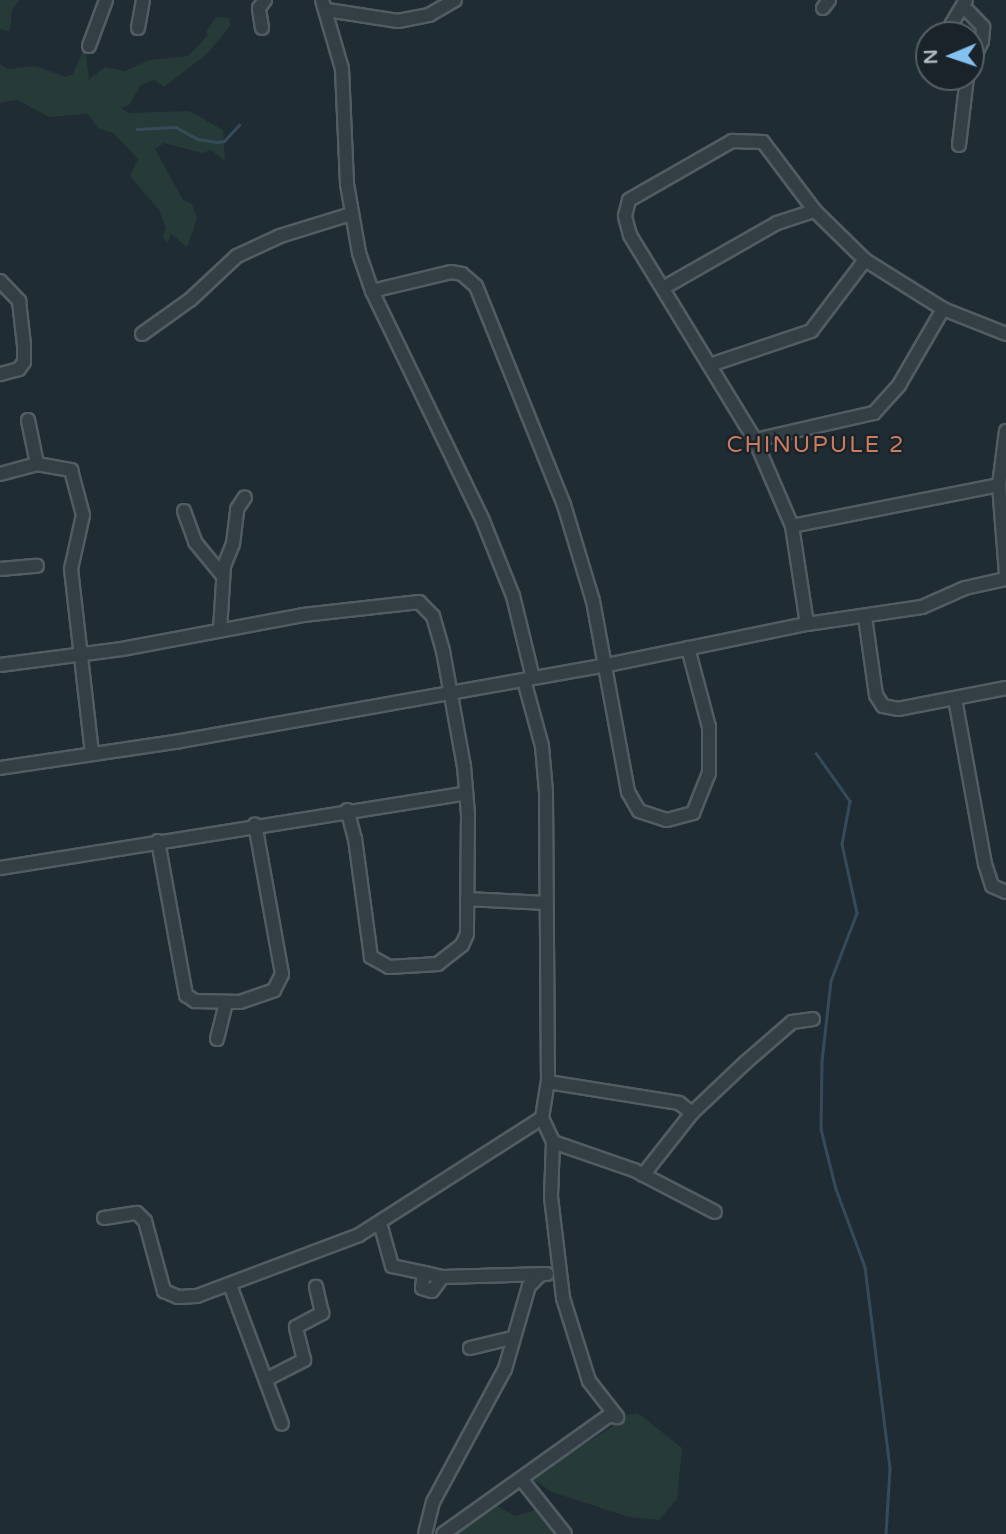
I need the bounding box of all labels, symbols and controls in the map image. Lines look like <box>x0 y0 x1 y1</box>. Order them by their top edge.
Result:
north arrow <box>915 21 985 91</box>
text: N <box>920 49 942 65</box>
district label: CHINUPULE 2 <box>728 431 904 459</box>

